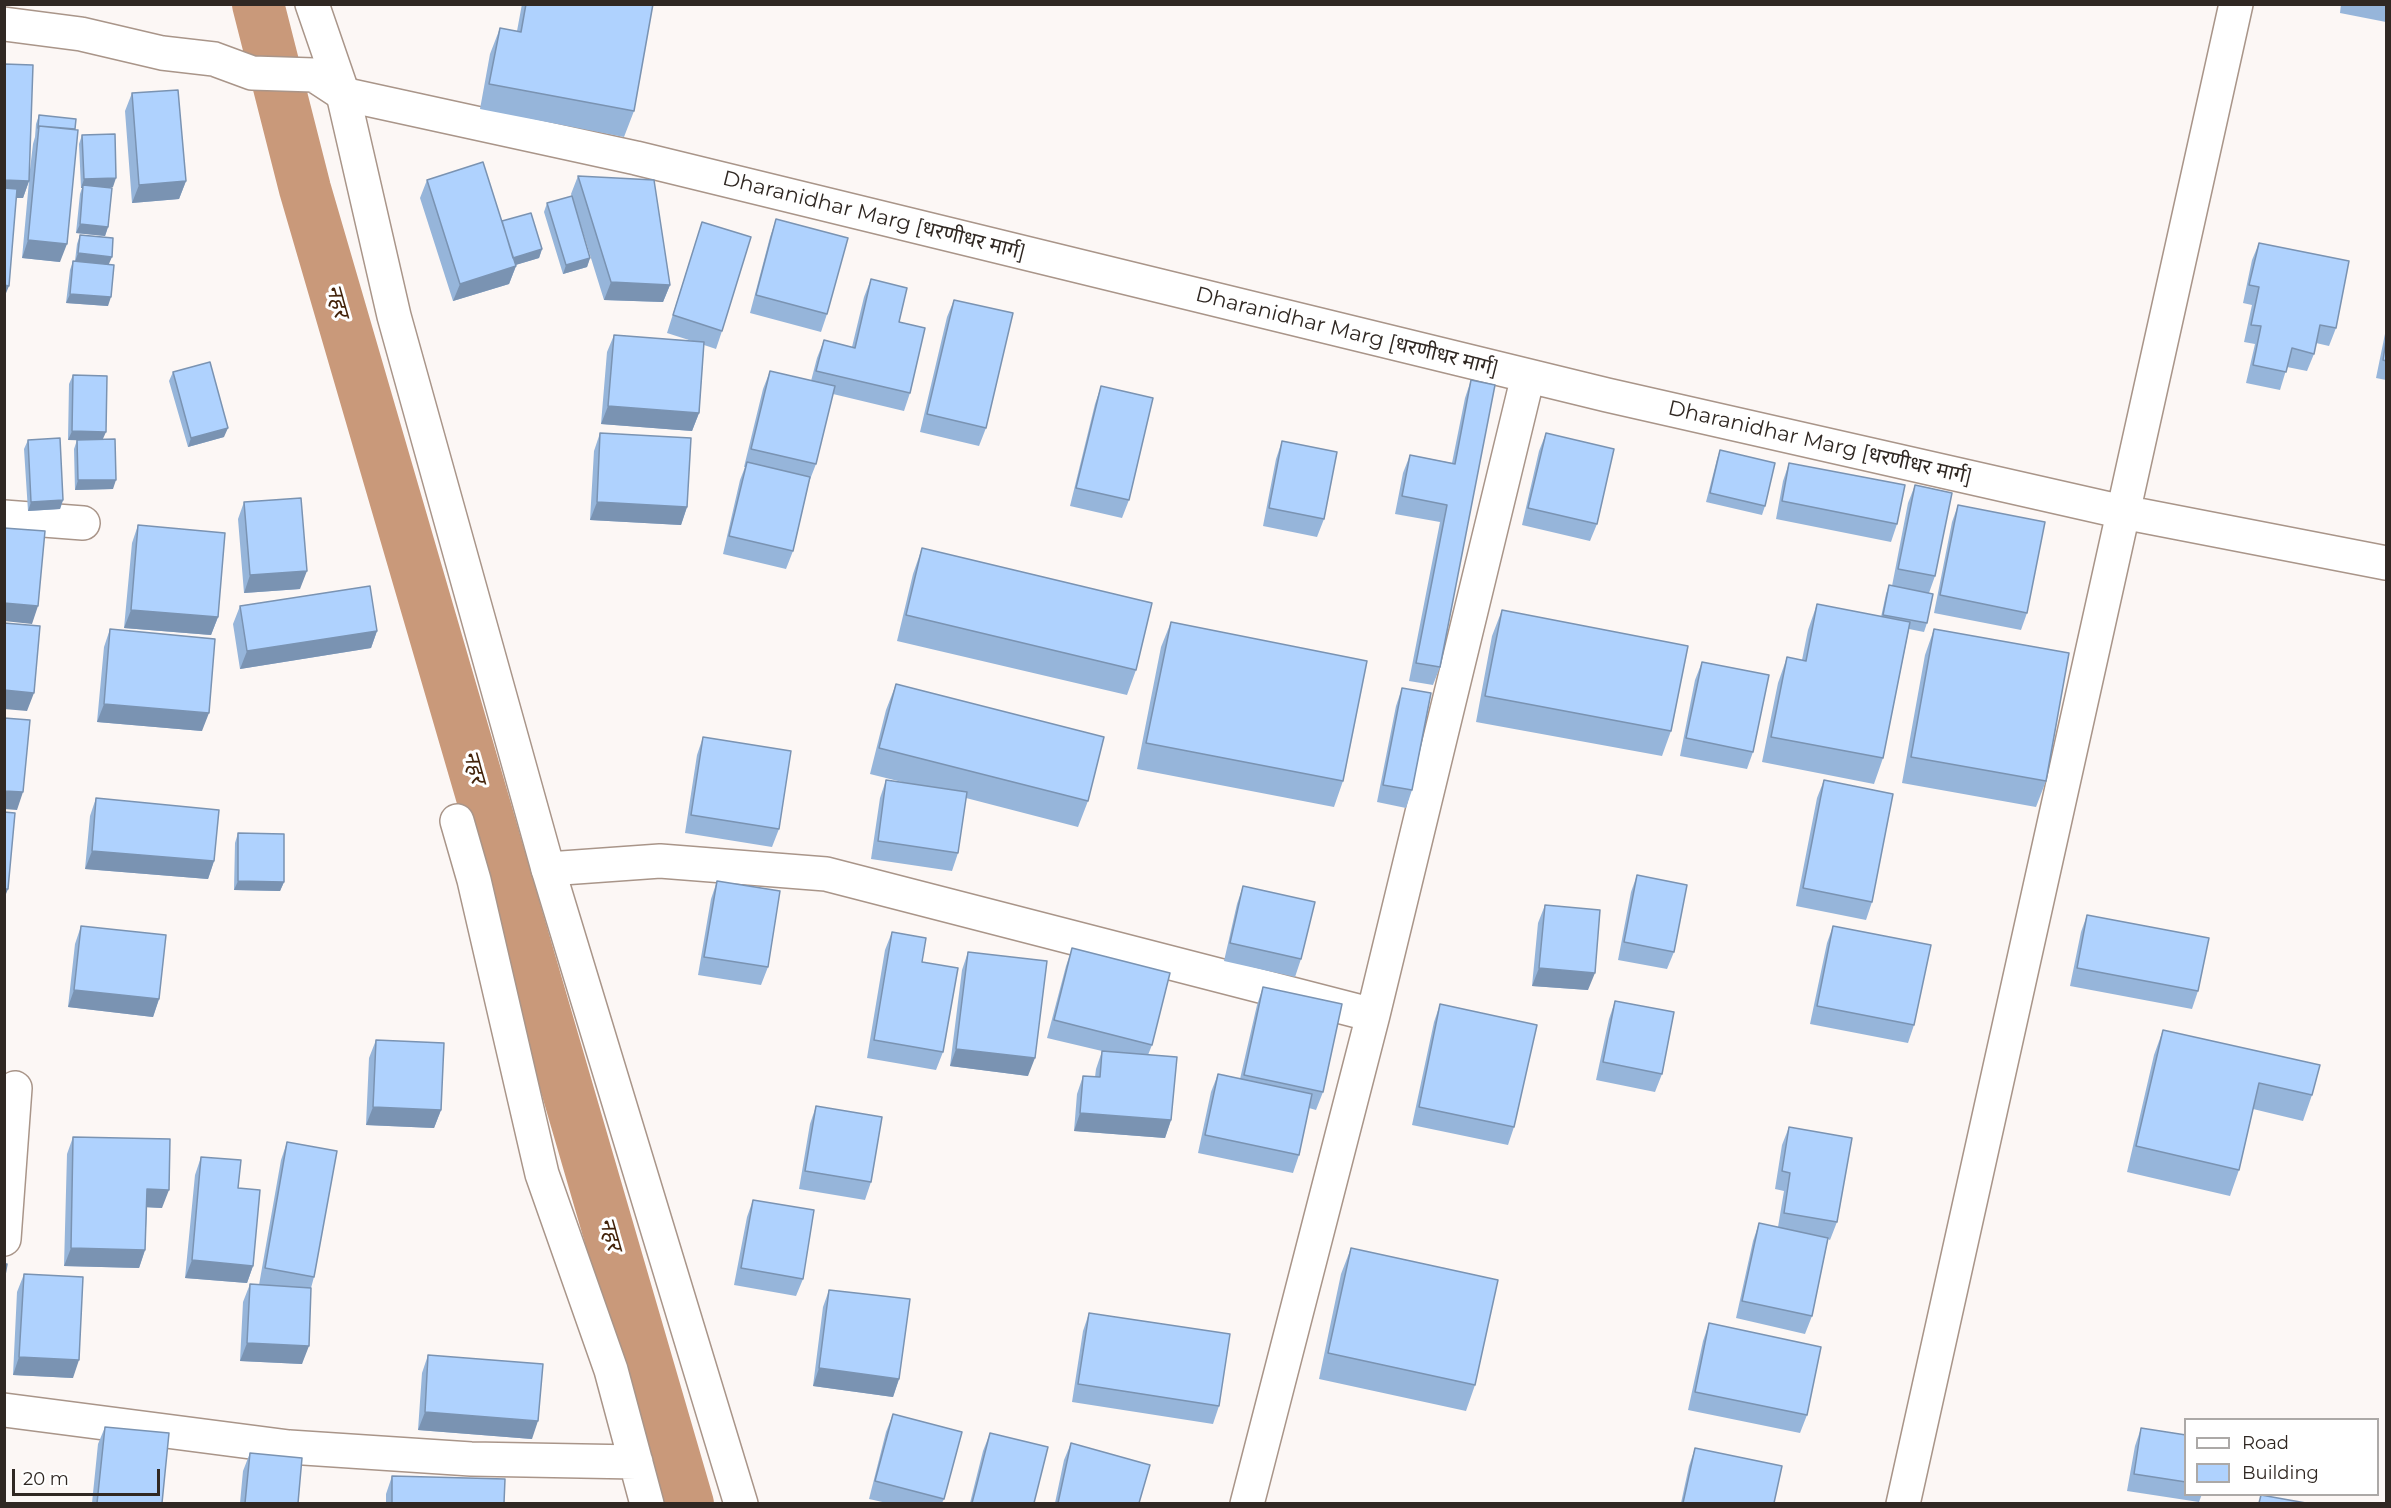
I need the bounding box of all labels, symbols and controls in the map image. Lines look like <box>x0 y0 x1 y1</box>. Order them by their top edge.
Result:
street label: Dharanidhar Marg [धरणीधर मार्ग] <box>720 166 1028 266</box>
water label: नहर <box>320 282 354 320</box>
street label: Dharanidhar Marg [धरणीधर मार्ग] <box>1193 282 1501 382</box>
street label: Dharanidhar Marg [धरणीधर मार्ग] <box>1666 396 1974 490</box>
water label: नहर <box>457 748 491 786</box>
water label: नहर <box>593 1215 627 1253</box>
legend <box>2184 1418 2379 1496</box>
text: Road <box>2242 1432 2289 1454</box>
scale bar <box>15 1457 164 1495</box>
text: Building <box>2242 1462 2319 1484</box>
text: 20 m <box>23 1468 69 1490</box>

